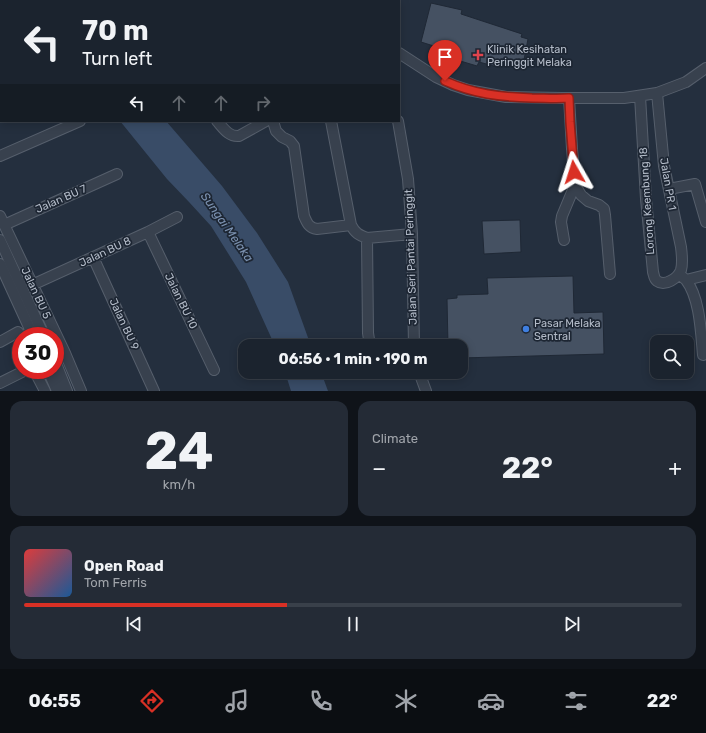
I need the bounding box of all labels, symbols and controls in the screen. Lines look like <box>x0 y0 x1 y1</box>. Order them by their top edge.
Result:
text: 70 m <box>82 14 149 47</box>
icon: left <box>16 16 68 68</box>
pin <box>428 40 462 81</box>
place label: Klinik Kesihatan Peringgit Melaka <box>487 43 572 69</box>
icon: arrive <box>434 46 456 68</box>
text: Turn left <box>82 48 152 70</box>
marker: Klinik Kesihatan Peringgit Melaka <box>472 49 484 61</box>
icon: left <box>126 92 148 114</box>
icon: ahead <box>168 92 190 114</box>
icon: ahead <box>210 92 232 114</box>
icon: right <box>252 92 274 114</box>
street label: Lorong Keembung 18 <box>637 147 657 255</box>
position arrow <box>553 151 595 193</box>
street label: Jalan PR 1 <box>657 157 679 211</box>
street label: Jalan BU 7 <box>33 182 89 216</box>
street label: Jalan Seri Pantai Peringgit <box>402 188 420 325</box>
water label: Sungai Melaka <box>198 190 256 264</box>
street label: Jalan BU 8 <box>77 234 133 270</box>
street label: Jalan BU 5 <box>18 265 54 321</box>
street label: Jalan BU 10 <box>162 271 200 331</box>
street label: Jalan BU 9 <box>106 296 142 352</box>
place label: Pasar Melaka Sentral <box>534 317 601 343</box>
marker: Pasar Melaka Sentral <box>521 324 531 334</box>
speed limit sign: 30 <box>12 327 64 379</box>
map controls <box>650 335 694 379</box>
button: search <box>650 335 694 379</box>
text: 06:56 · 1 min · 190 m <box>278 350 428 368</box>
text: 24 <box>144 420 214 482</box>
text: Climate <box>372 431 418 446</box>
text: 22° <box>502 450 553 486</box>
text: − <box>372 455 386 482</box>
text: + <box>668 455 682 482</box>
text: km/h <box>163 477 195 492</box>
text: Open Road <box>84 557 164 575</box>
text: Tom Ferris <box>84 575 147 590</box>
icon: previous <box>123 613 145 635</box>
icon: pause <box>342 613 364 635</box>
icon: next <box>561 613 583 635</box>
icon: directions <box>138 687 166 715</box>
icon: music <box>223 687 251 715</box>
icon: phone <box>307 687 335 715</box>
icon: climate <box>392 687 420 715</box>
icon: car <box>477 687 505 715</box>
icon: filters <box>562 687 590 715</box>
text: 06:55 <box>28 690 81 712</box>
text: 22° <box>647 690 678 712</box>

